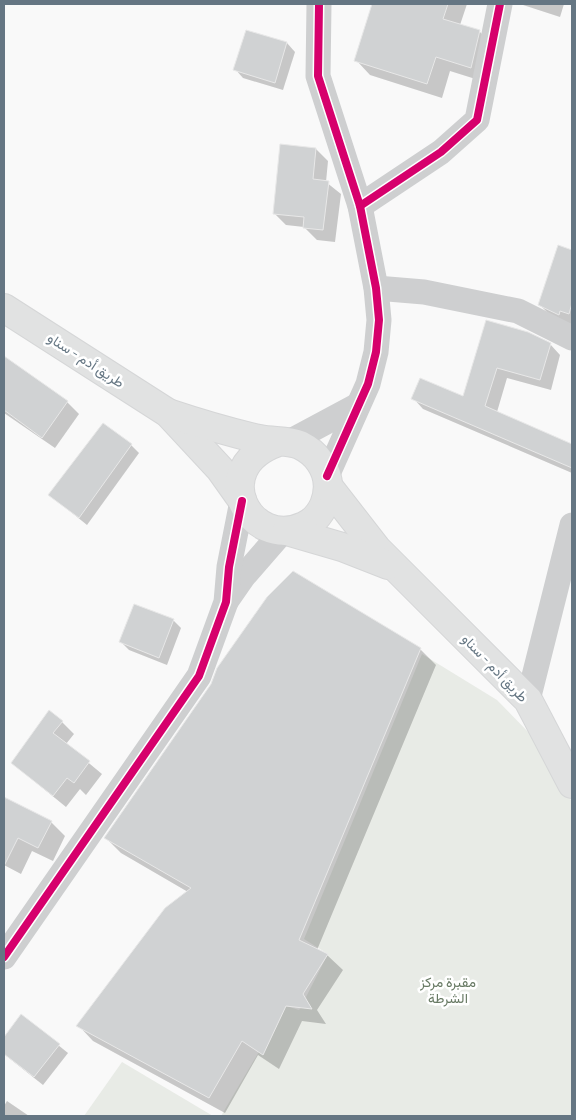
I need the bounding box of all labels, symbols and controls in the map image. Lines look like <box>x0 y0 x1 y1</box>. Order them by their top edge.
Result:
street label: طريق أدم - سناو <box>44 328 128 391</box>
street label: طريق أدم - سناو <box>458 629 533 706</box>
park label: مقبرة مركز الشرطة <box>419 972 476 1007</box>

